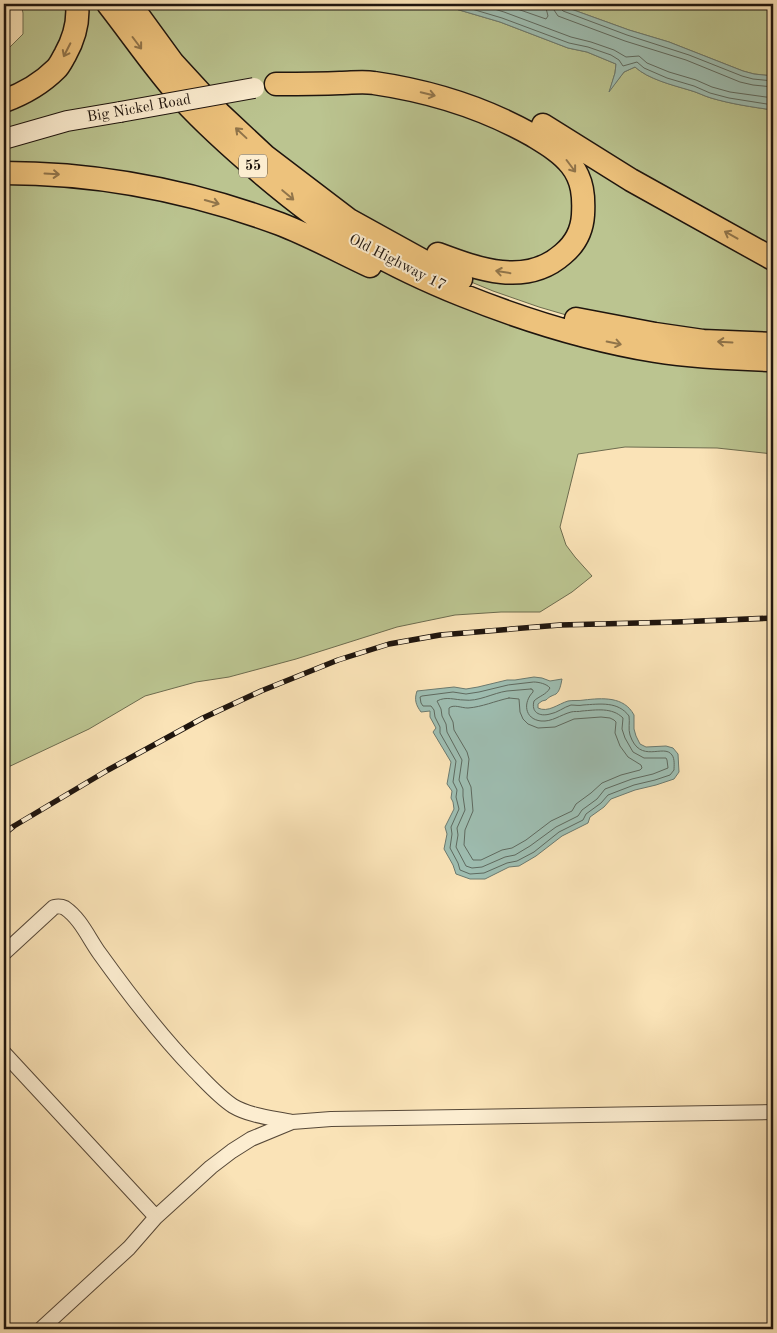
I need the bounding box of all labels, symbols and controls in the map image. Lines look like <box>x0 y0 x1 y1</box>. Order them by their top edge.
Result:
one-way arrow <box>132 36 143 49</box>
one-way arrow <box>62 43 72 58</box>
one-way arrow <box>420 90 436 100</box>
street label: Big Nickel Road <box>86 92 192 126</box>
one-way arrow <box>234 127 247 139</box>
road number: 55 <box>239 154 267 178</box>
one-way arrow <box>566 159 576 173</box>
one-way arrow <box>44 170 60 179</box>
one-way arrow <box>281 190 294 201</box>
one-way arrow <box>204 198 220 207</box>
one-way arrow <box>723 230 738 240</box>
street label: Old Highway 17 <box>346 232 448 294</box>
one-way arrow <box>495 267 511 277</box>
one-way arrow <box>717 337 733 346</box>
one-way arrow <box>606 339 622 348</box>

